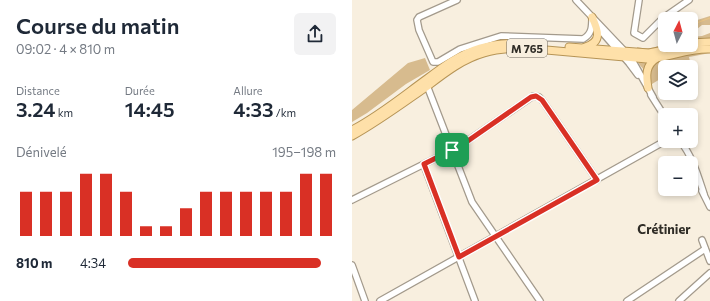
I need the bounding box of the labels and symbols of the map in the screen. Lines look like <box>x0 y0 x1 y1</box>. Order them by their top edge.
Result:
north arrow <box>658 12 698 52</box>
road number: M 765 <box>507 39 547 57</box>
pin <box>435 133 469 167</box>
district label: Crétinier <box>637 221 691 237</box>

